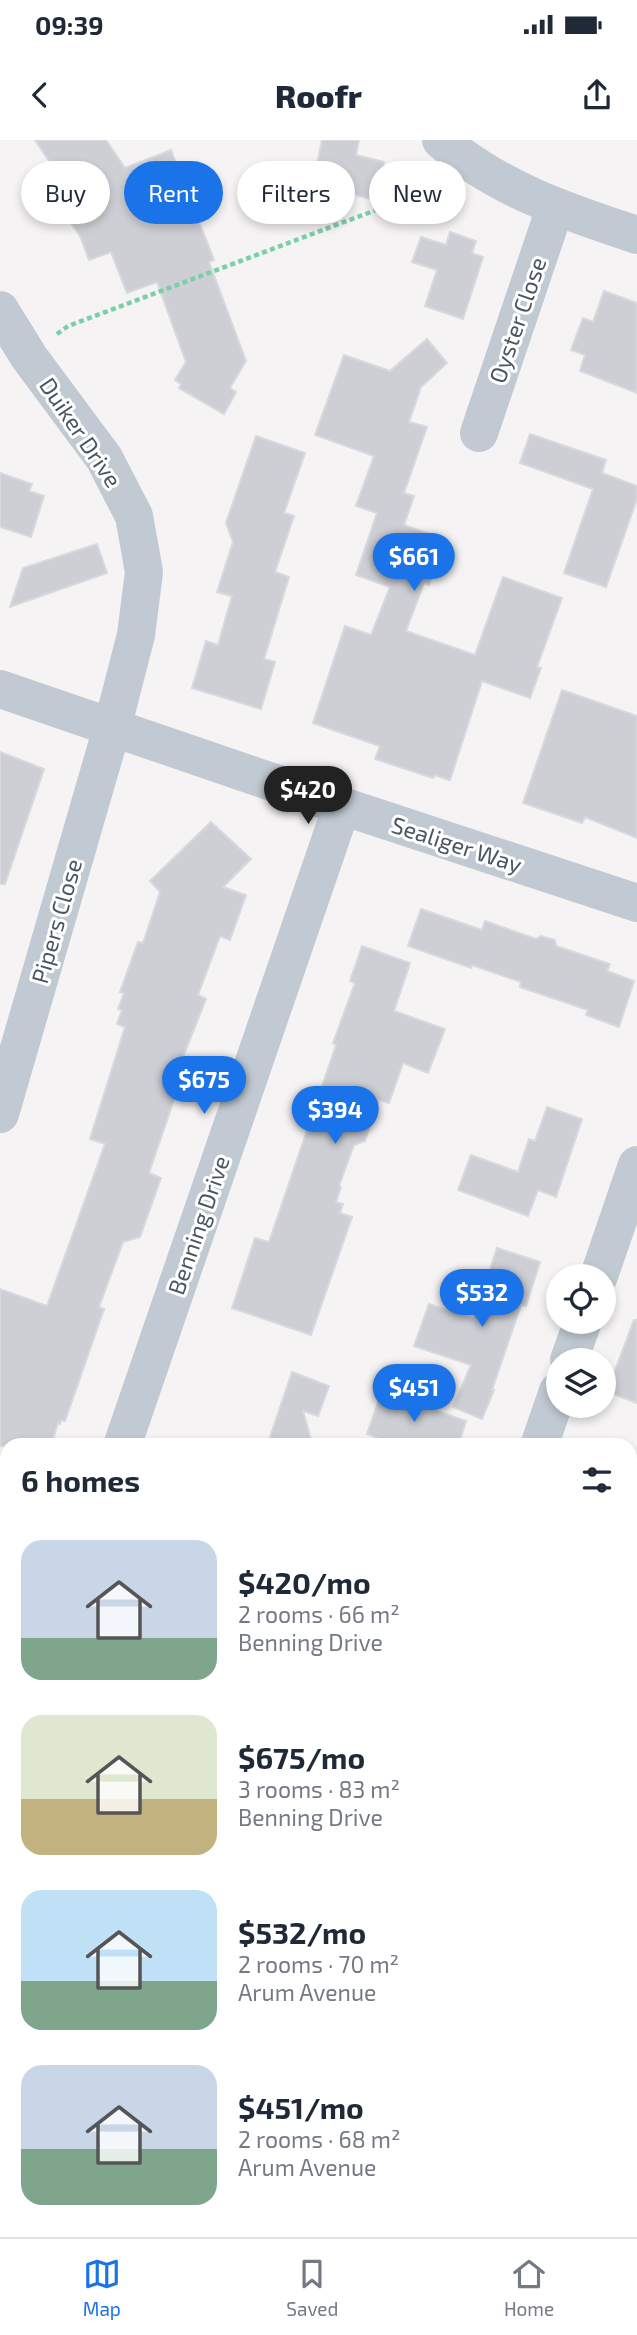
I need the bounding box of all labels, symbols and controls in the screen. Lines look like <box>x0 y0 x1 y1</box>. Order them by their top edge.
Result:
text: 09:39 <box>35 9 104 40</box>
icon: back <box>21 76 59 114</box>
text: Roofr <box>275 76 362 114</box>
icon: share <box>578 76 616 114</box>
chip: Buy <box>21 161 110 224</box>
chip: Rent <box>124 161 223 224</box>
chip: Filters <box>237 161 355 224</box>
chip: New <box>369 161 466 224</box>
street label: Oyster Close <box>482 253 552 387</box>
street label: Duiker Drive <box>34 372 128 492</box>
pin: $661 <box>373 533 455 593</box>
text: $661 <box>389 542 439 570</box>
pin: $420 <box>267 766 349 826</box>
text: $420 <box>280 775 336 803</box>
street label: Sealiger Way <box>388 810 526 878</box>
street label: Pipers Close <box>25 856 87 986</box>
pin: $675 <box>163 1056 245 1116</box>
text: $675 <box>178 1065 230 1093</box>
pin: $394 <box>294 1086 376 1146</box>
text: $394 <box>308 1095 362 1123</box>
street label: Benning Drive <box>161 1152 235 1298</box>
map controls <box>546 1264 616 1418</box>
button: locate <box>546 1264 616 1334</box>
pin: $532 <box>441 1270 523 1329</box>
text: $532 <box>456 1278 508 1306</box>
button: layers <box>546 1348 616 1418</box>
pin: $451 <box>373 1364 455 1424</box>
text: $451 <box>389 1373 439 1401</box>
icon: filters <box>578 1461 616 1499</box>
text: 6 homes <box>21 1462 140 1498</box>
text: $420/mo <box>238 1564 371 1600</box>
icon: home <box>77 1568 161 1652</box>
text: 2 rooms · 66 m² <box>238 1600 400 1628</box>
text: Benning Drive <box>238 1628 383 1656</box>
text: $675/mo <box>238 1739 365 1775</box>
icon: home <box>77 1743 161 1827</box>
text: 3 rooms · 83 m² <box>238 1775 400 1803</box>
text: Benning Drive <box>238 1803 383 1831</box>
text: $532/mo <box>238 1914 366 1950</box>
icon: home <box>77 1918 161 2002</box>
text: 2 rooms · 70 m² <box>238 1950 399 1978</box>
text: Arum Avenue <box>238 1978 376 2006</box>
text: $451/mo <box>238 2089 364 2125</box>
icon: home <box>77 2093 161 2177</box>
text: 2 rooms · 68 m² <box>238 2125 401 2153</box>
text: Arum Avenue <box>238 2153 376 2181</box>
tab: Map <box>83 2255 121 2320</box>
tab: Saved <box>286 2255 338 2320</box>
tab: Home <box>504 2255 554 2320</box>

